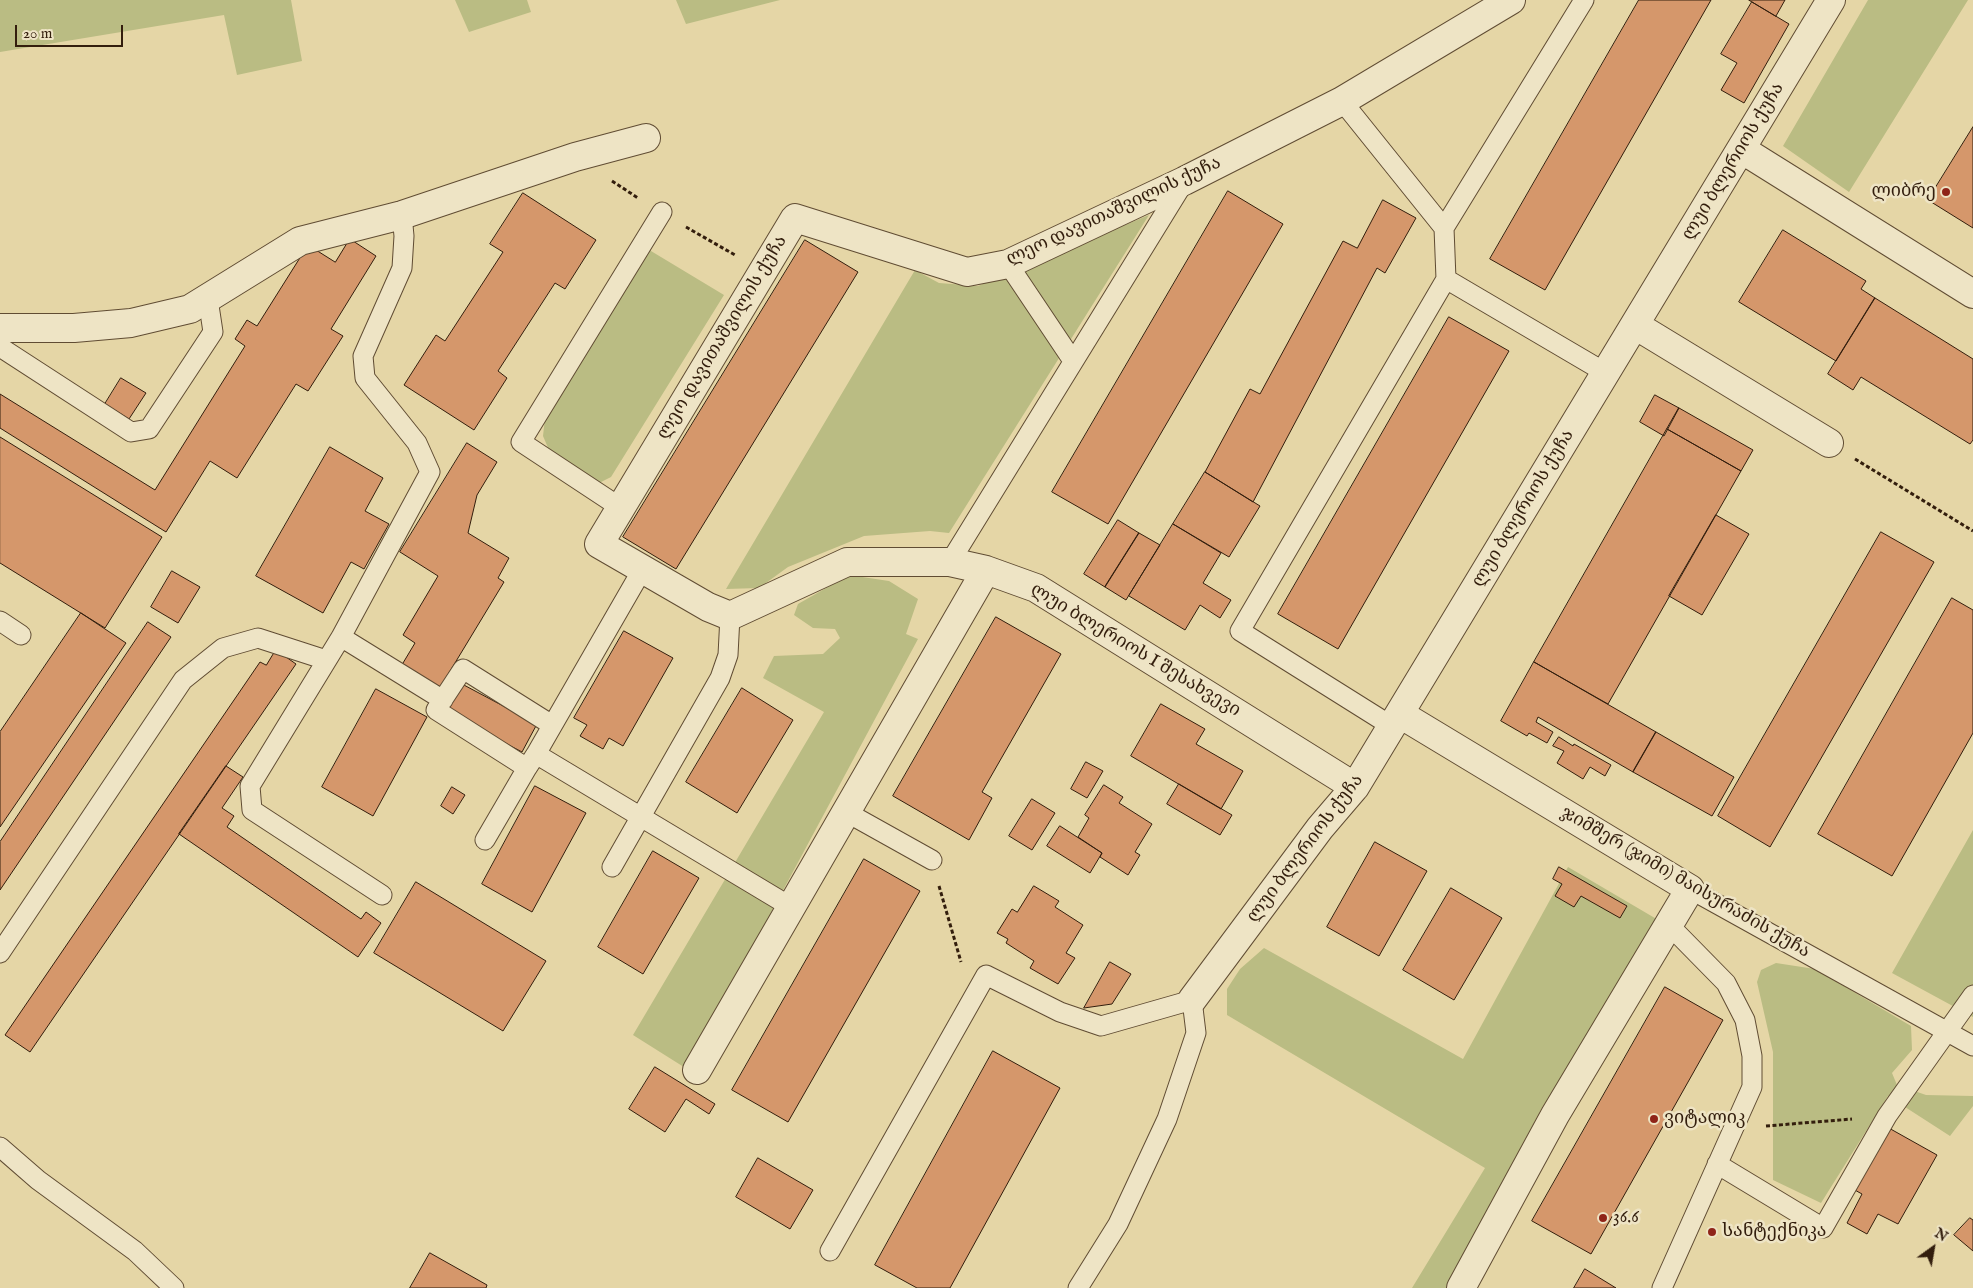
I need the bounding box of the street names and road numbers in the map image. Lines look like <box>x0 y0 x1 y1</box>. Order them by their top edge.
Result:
street label: ლუი ბლერიოს ქუჩა <box>1678 79 1790 245</box>
street label: ლეო დავითაშვილის ქუჩა <box>1003 153 1225 271</box>
street label: ლეო დავითაშვილის ქუჩა <box>653 232 793 444</box>
street label: ლუი ბლერიოს ქუჩა <box>1468 426 1580 592</box>
street label: ლუი ბლერიოს I შესახვევი <box>1026 580 1244 722</box>
street label: ლუი ბლერიოს ქუჩა <box>1243 771 1369 927</box>
street label: ჯიმშერ (ჯიმი) მაისურაძის ქუჩა <box>1557 803 1813 963</box>

